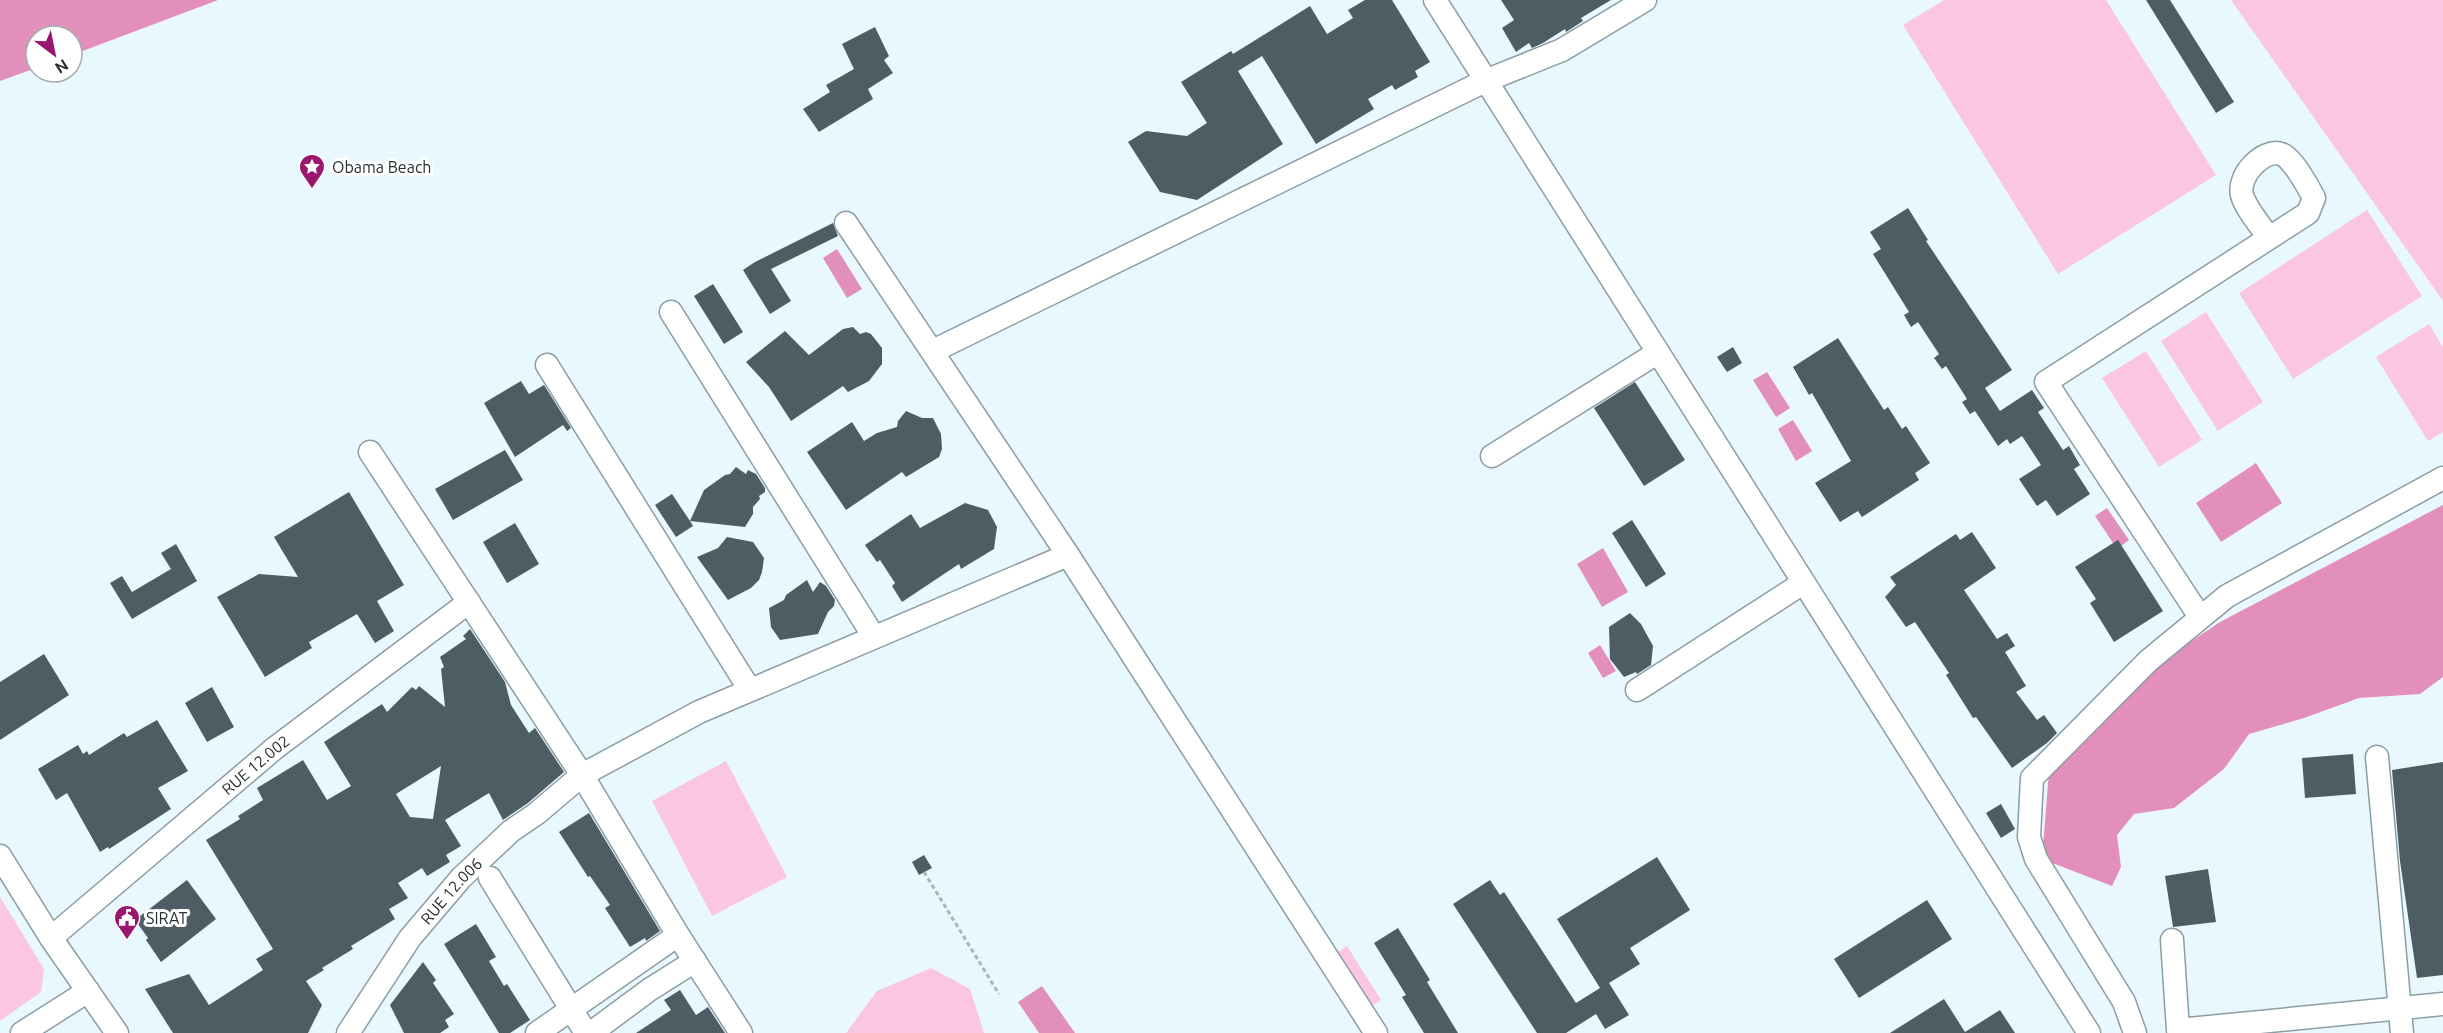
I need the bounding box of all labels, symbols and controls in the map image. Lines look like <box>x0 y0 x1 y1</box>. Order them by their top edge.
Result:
north arrow <box>24 24 84 84</box>
text: N <box>52 56 72 78</box>
place icon: Obama Beach <box>297 152 327 190</box>
place label: Obama Beach <box>332 158 432 176</box>
street label: RUE 12.002 <box>218 731 293 798</box>
street label: RUE 12.006 <box>417 854 485 928</box>
public building icon: SIRAT <box>112 903 142 941</box>
place label: SIRAT <box>146 909 187 927</box>

